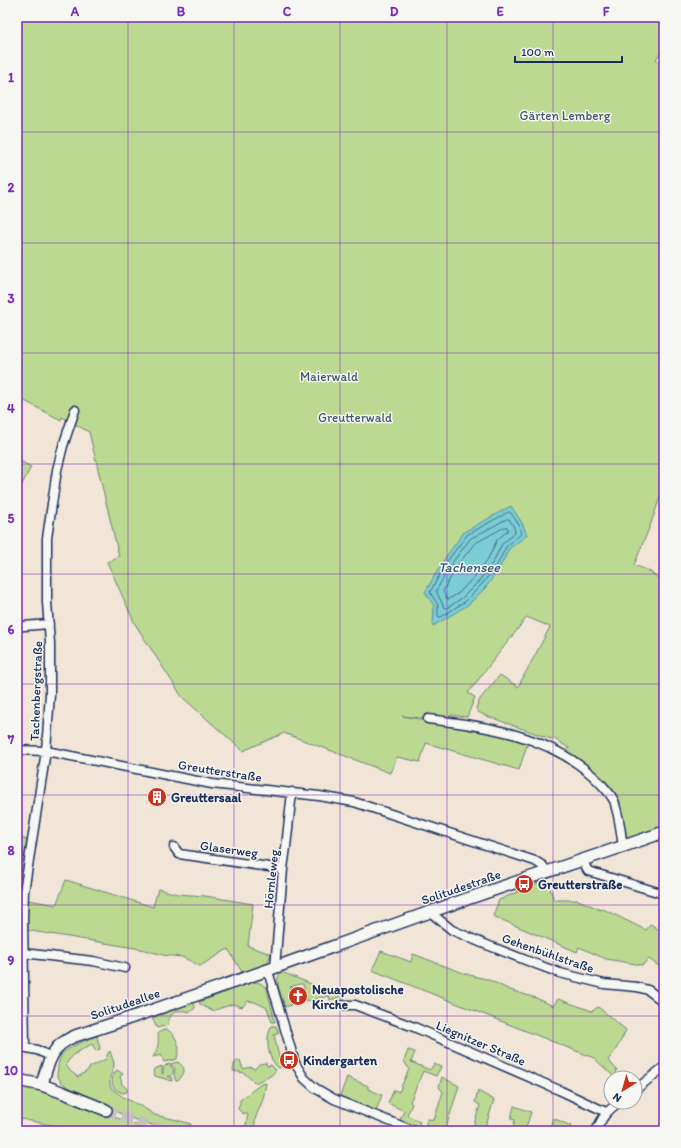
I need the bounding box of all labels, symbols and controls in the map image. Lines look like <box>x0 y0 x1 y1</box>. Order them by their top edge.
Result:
text: A <box>70 4 80 19</box>
text: B <box>177 4 186 19</box>
text: C <box>283 4 292 19</box>
text: D <box>390 4 399 19</box>
text: E <box>496 4 504 19</box>
text: F <box>603 4 610 19</box>
scale bar <box>515 38 622 64</box>
text: 100 m <box>521 45 554 59</box>
text: 1 <box>8 70 14 85</box>
park label: Gärten Lemberg <box>520 108 611 123</box>
text: 2 <box>8 180 15 195</box>
text: 3 <box>7 291 15 306</box>
park label: Maierwald <box>300 369 358 384</box>
text: 4 <box>7 401 15 416</box>
park label: Greutterwald <box>318 410 392 425</box>
text: 5 <box>8 511 15 526</box>
water label: Tachensee <box>438 559 501 576</box>
text: 6 <box>8 622 15 637</box>
street label: Tachenbergstraße <box>27 641 45 741</box>
text: 7 <box>7 732 15 747</box>
street label: Greutterstraße <box>177 757 263 785</box>
building icon: Greuttersaal <box>146 786 168 808</box>
place label: Greuttersaal <box>171 790 242 805</box>
street label: Glaserweg <box>199 838 259 861</box>
text: 8 <box>7 843 15 858</box>
street label: Hörnleweg <box>260 848 282 909</box>
street label: Solitudestraße <box>419 866 503 908</box>
bus stop icon: Greutterstraße <box>513 873 535 895</box>
place label: Greutterstraße <box>538 877 622 892</box>
street label: Gehenbühlstraße <box>500 930 596 976</box>
text: 9 <box>8 953 15 968</box>
place label: Neuapostolische Kirche <box>312 982 404 1012</box>
street label: Solitudeallee <box>88 985 162 1023</box>
church icon: Neuapostolische Kirche <box>287 985 309 1007</box>
street label: Liegnitzer Straße <box>434 1017 528 1069</box>
bus stop icon: Kindergarten <box>278 1049 300 1071</box>
place label: Kindergarten <box>303 1053 378 1069</box>
text: 10 <box>4 1063 18 1078</box>
north arrow <box>603 1070 643 1110</box>
text: N <box>610 1090 624 1105</box>

